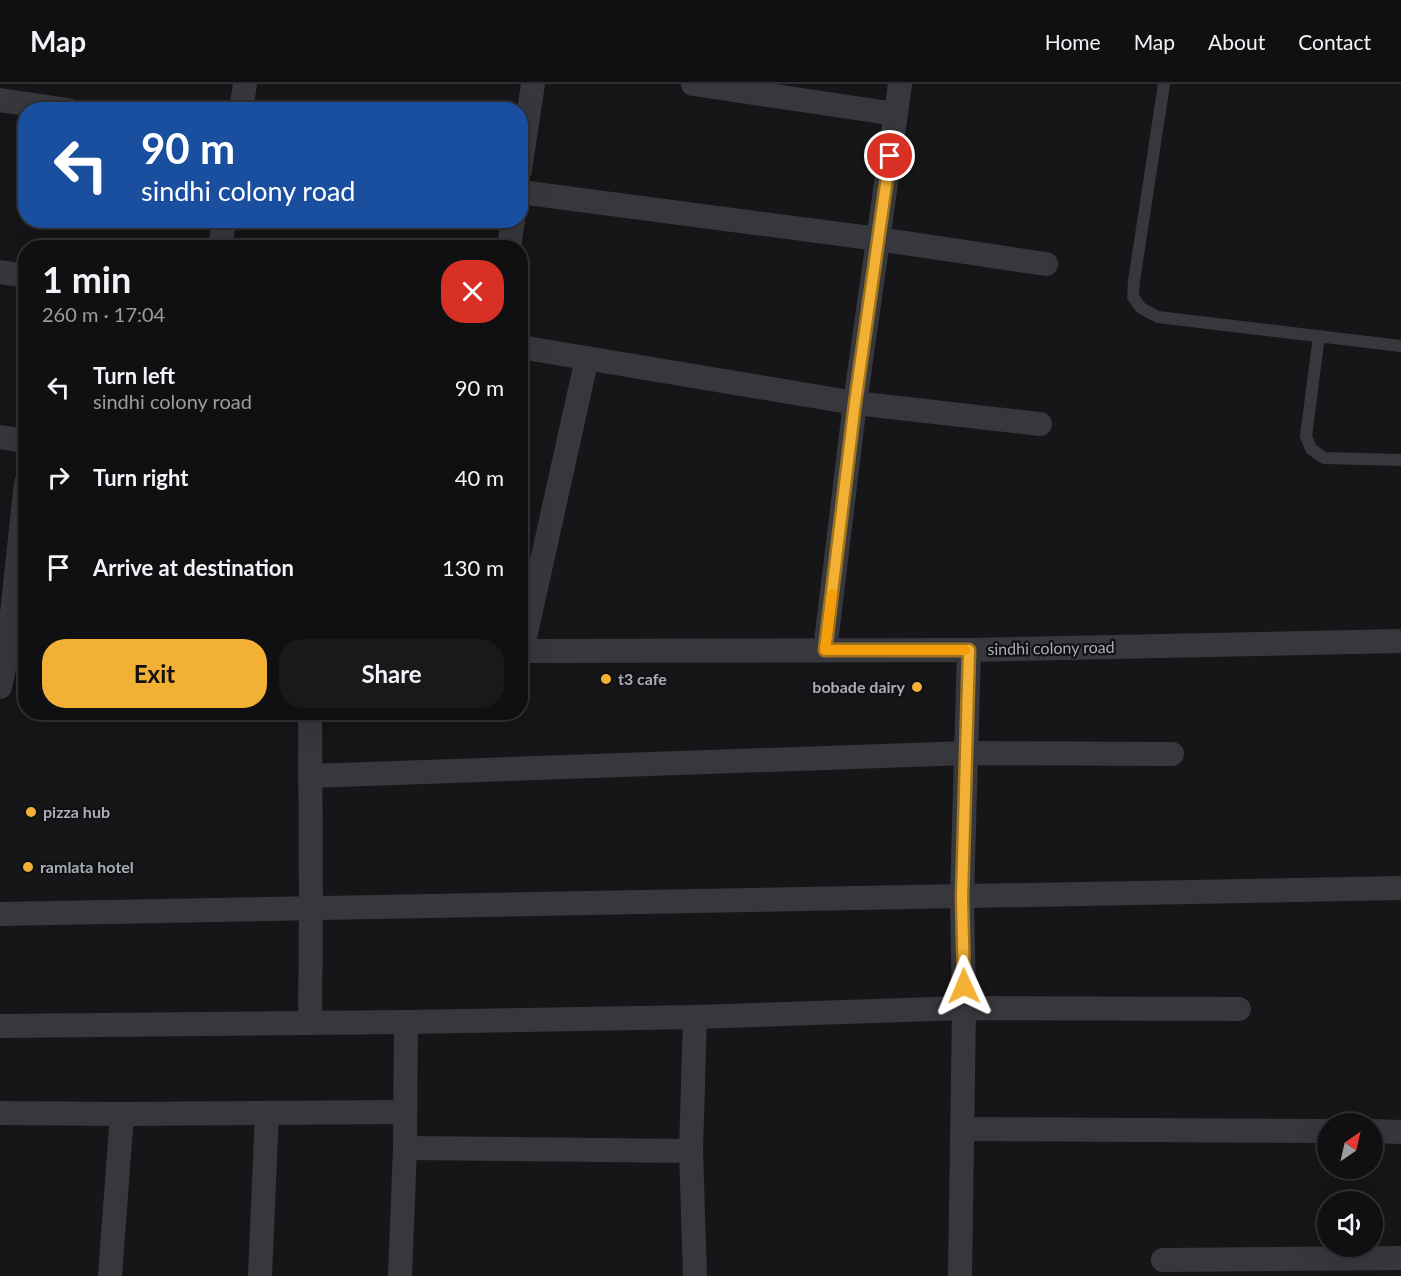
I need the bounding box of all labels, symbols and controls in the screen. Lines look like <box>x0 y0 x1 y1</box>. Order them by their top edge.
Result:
text: Map <box>30 24 86 58</box>
text: Home <box>1045 29 1101 54</box>
text: Map <box>1134 29 1175 54</box>
text: About <box>1208 29 1265 54</box>
text: Contact <box>1298 29 1371 54</box>
text: 90 m <box>141 123 235 173</box>
icon: left <box>42 126 120 204</box>
pin <box>864 130 915 181</box>
icon: arrive <box>873 139 906 172</box>
text: sindhi colony road <box>141 174 355 207</box>
text: 1 min <box>42 257 131 301</box>
button: close <box>441 260 504 323</box>
text: 260 m · 17:04 <box>42 302 165 326</box>
text: Turn left <box>93 362 175 389</box>
icon: left <box>42 371 75 404</box>
text: 90 m <box>455 374 504 401</box>
text: sindhi colony road <box>93 389 252 413</box>
icon: right <box>42 461 75 494</box>
text: Turn right <box>93 464 188 491</box>
text: 40 m <box>455 464 504 491</box>
icon: arrive <box>42 551 75 584</box>
text: Arrive at destination <box>93 554 294 581</box>
text: 130 m <box>442 554 504 581</box>
street label: sindhi colony road <box>987 637 1115 658</box>
button: Exit <box>42 639 267 708</box>
button: Share <box>279 639 504 708</box>
place label: t3 cafe <box>618 669 667 688</box>
marker: t3 cafe <box>599 672 613 686</box>
place label: bobade dairy <box>812 677 906 696</box>
marker: bobade dairy <box>910 680 924 694</box>
place label: pizza hub <box>43 802 110 821</box>
marker: pizza hub <box>24 805 38 819</box>
place label: ramlata hotel <box>40 857 134 876</box>
marker: ramlata hotel <box>21 860 35 874</box>
position arrow <box>932 954 996 1018</box>
north arrow <box>1317 1113 1383 1179</box>
map controls <box>1317 1113 1383 1257</box>
button: sound <box>1317 1191 1383 1257</box>

